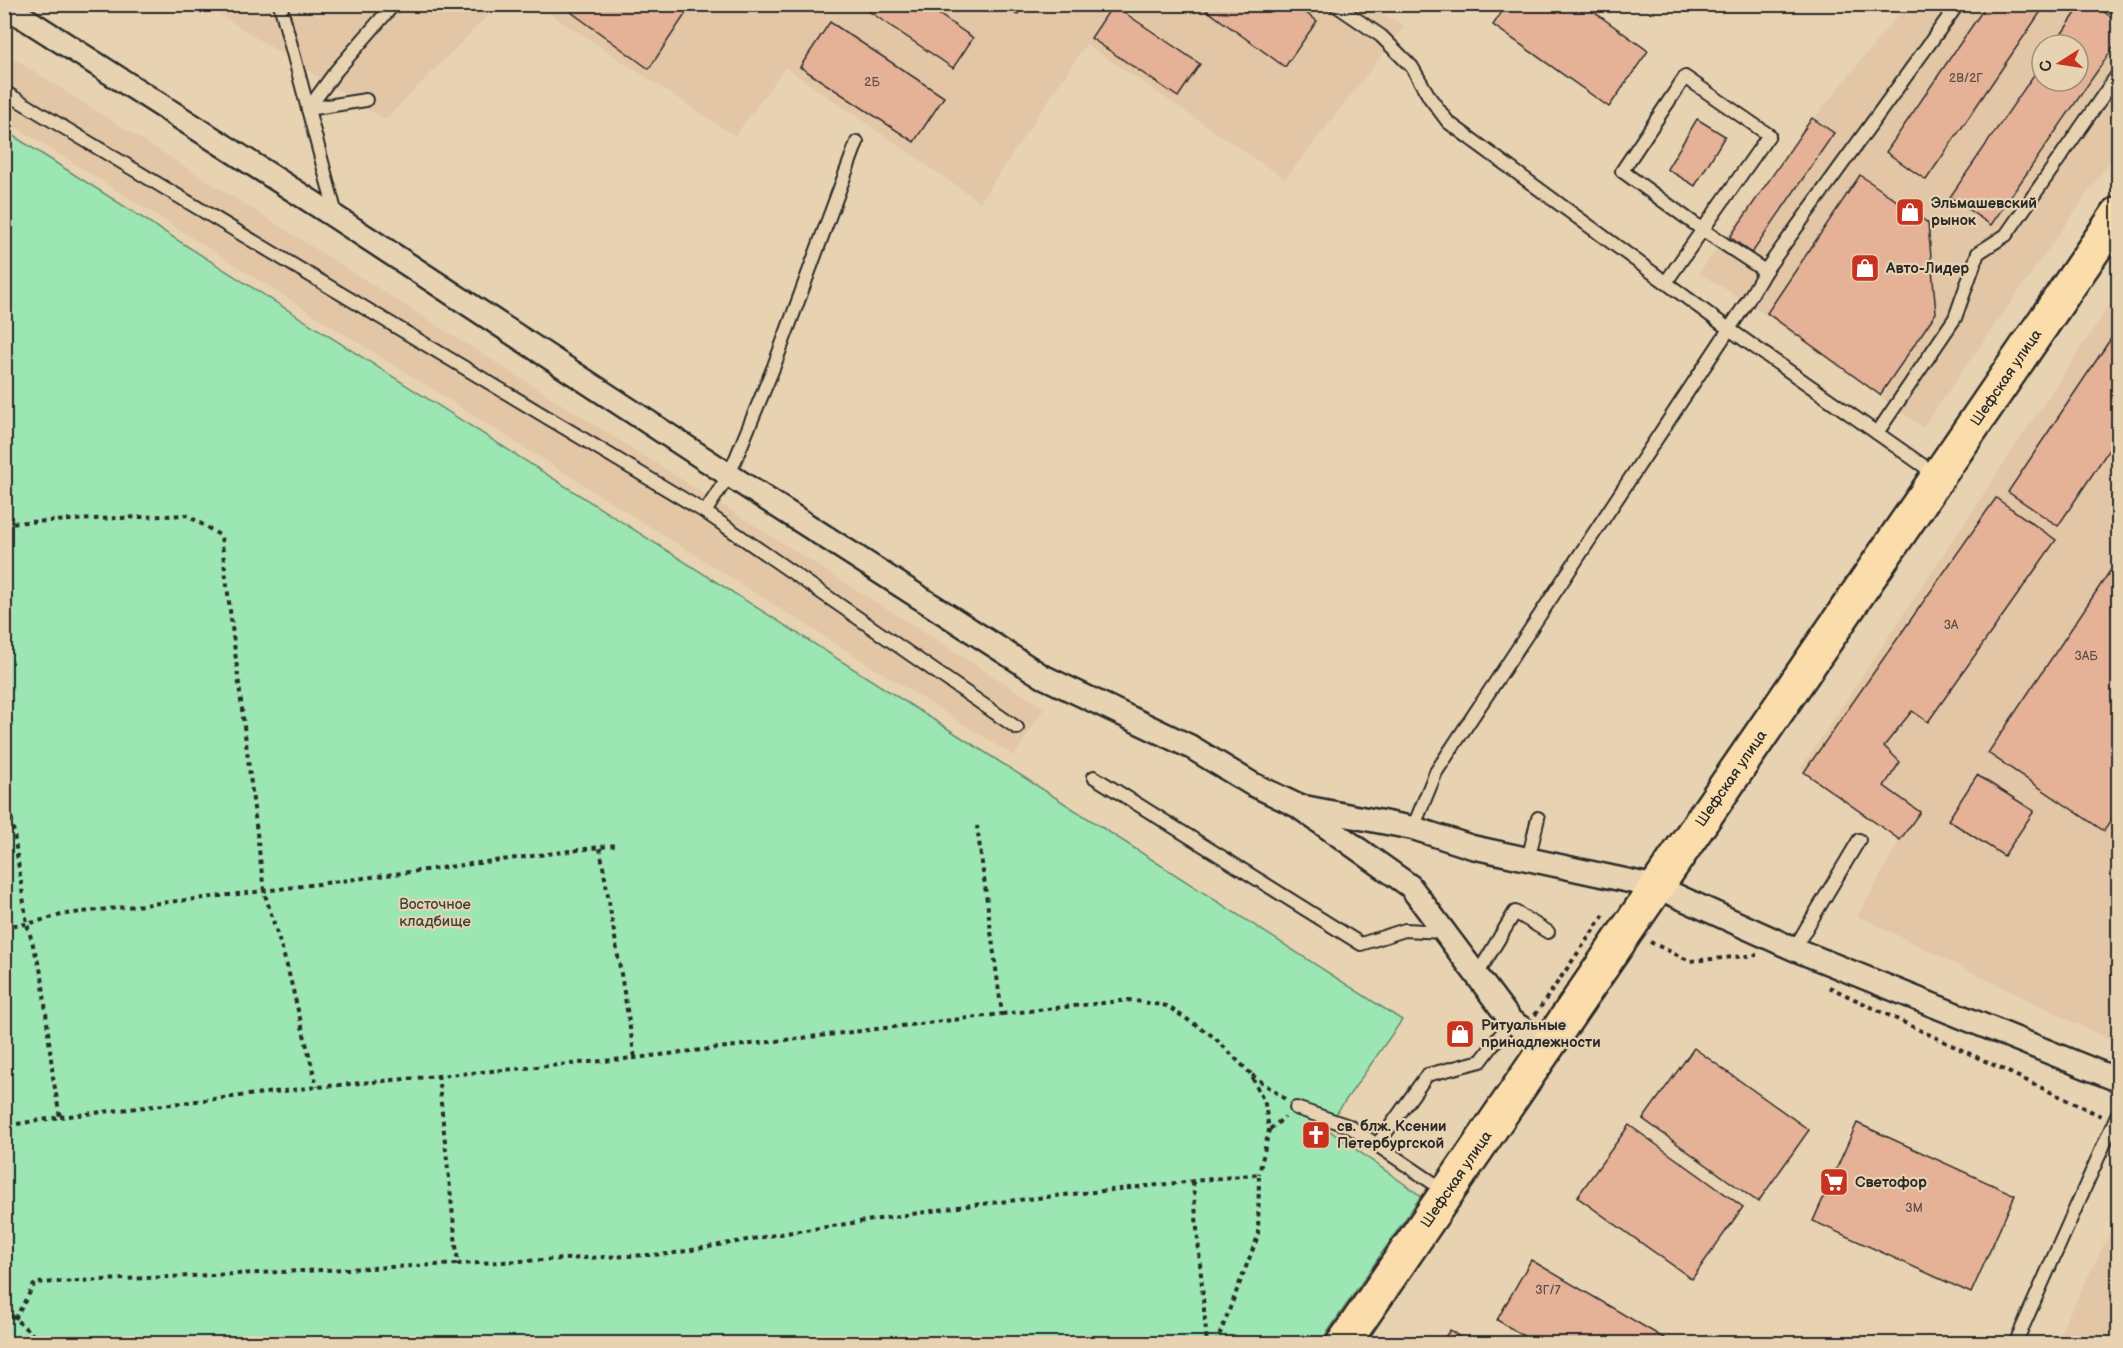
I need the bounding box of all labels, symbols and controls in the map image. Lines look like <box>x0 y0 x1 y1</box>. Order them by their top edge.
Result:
north arrow <box>2030 33 2090 93</box>
text: С <box>2036 58 2057 73</box>
house number: 2В/2Г <box>1949 71 1983 86</box>
house number: 2Б <box>864 75 880 90</box>
place label: Эльмашевский рынок <box>1931 194 2037 230</box>
shop icon: Эльмашевский рынок <box>1894 196 1926 228</box>
shop icon: Авто-Лидер <box>1849 252 1881 284</box>
place label: Авто-Лидер <box>1885 259 1969 278</box>
street label: Шефская улица <box>1966 325 2046 430</box>
house number: 3А <box>1944 618 1959 633</box>
house number: 3АБ <box>2075 649 2098 664</box>
street label: Шефская улица <box>1691 726 1771 830</box>
park label: Восточное кладбище <box>399 895 471 931</box>
place label: Ритуальные принадлежности <box>1481 1016 1601 1052</box>
shop icon: Ритуальные принадлежности <box>1444 1018 1476 1050</box>
place label: св. блж. Ксении Петербургской <box>1337 1117 1447 1153</box>
church icon: св. блж. Ксении Петербургской <box>1300 1119 1332 1151</box>
street label: Шефская улица <box>1416 1127 1496 1231</box>
supermarket icon: Светофор <box>1818 1166 1850 1198</box>
place label: Светофор <box>1855 1173 1927 1192</box>
house number: 3М <box>1905 1201 1923 1216</box>
house number: 3Г/7 <box>1535 1283 1561 1298</box>

